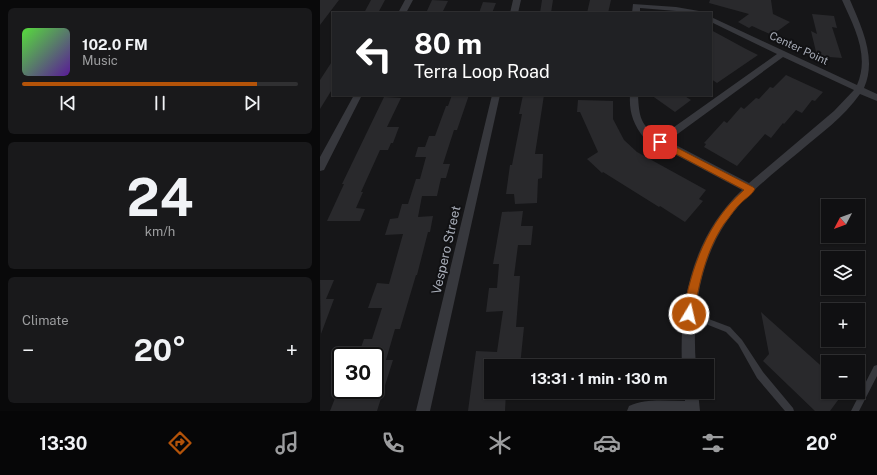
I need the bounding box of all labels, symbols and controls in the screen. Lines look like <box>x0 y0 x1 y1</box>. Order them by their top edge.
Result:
text: 80 m <box>414 27 482 60</box>
icon: left <box>348 28 400 80</box>
street label: Center Point <box>768 29 830 67</box>
text: 102.0 FM <box>82 36 148 53</box>
text: Music <box>82 53 118 68</box>
text: Terra Loop Road <box>414 61 550 82</box>
icon: previous <box>57 92 79 114</box>
icon: pause <box>149 92 171 114</box>
icon: next <box>241 92 263 114</box>
pin <box>643 125 677 159</box>
icon: arrive <box>649 131 671 153</box>
text: 24 <box>126 167 194 228</box>
north arrow <box>821 199 865 243</box>
map controls <box>821 199 865 399</box>
street label: Vespero Street <box>429 204 463 296</box>
text: km/h <box>145 224 175 239</box>
button: layers <box>821 251 865 295</box>
position arrow <box>668 293 710 335</box>
button: + <box>821 303 865 347</box>
text: Climate <box>22 313 69 328</box>
text: 20° <box>134 332 186 368</box>
text: − <box>22 337 34 363</box>
text: + <box>286 337 298 363</box>
speed limit sign: 30 <box>332 347 384 399</box>
button: − <box>821 355 865 399</box>
text: 13:31 · 1 min · 130 m <box>530 370 668 387</box>
icon: directions <box>166 429 194 457</box>
icon: music <box>273 429 301 457</box>
icon: phone <box>379 429 407 457</box>
icon: climate <box>486 429 514 457</box>
icon: car <box>593 429 621 457</box>
icon: filters <box>699 429 727 457</box>
text: 13:30 <box>39 433 87 454</box>
text: 20° <box>806 433 838 454</box>

